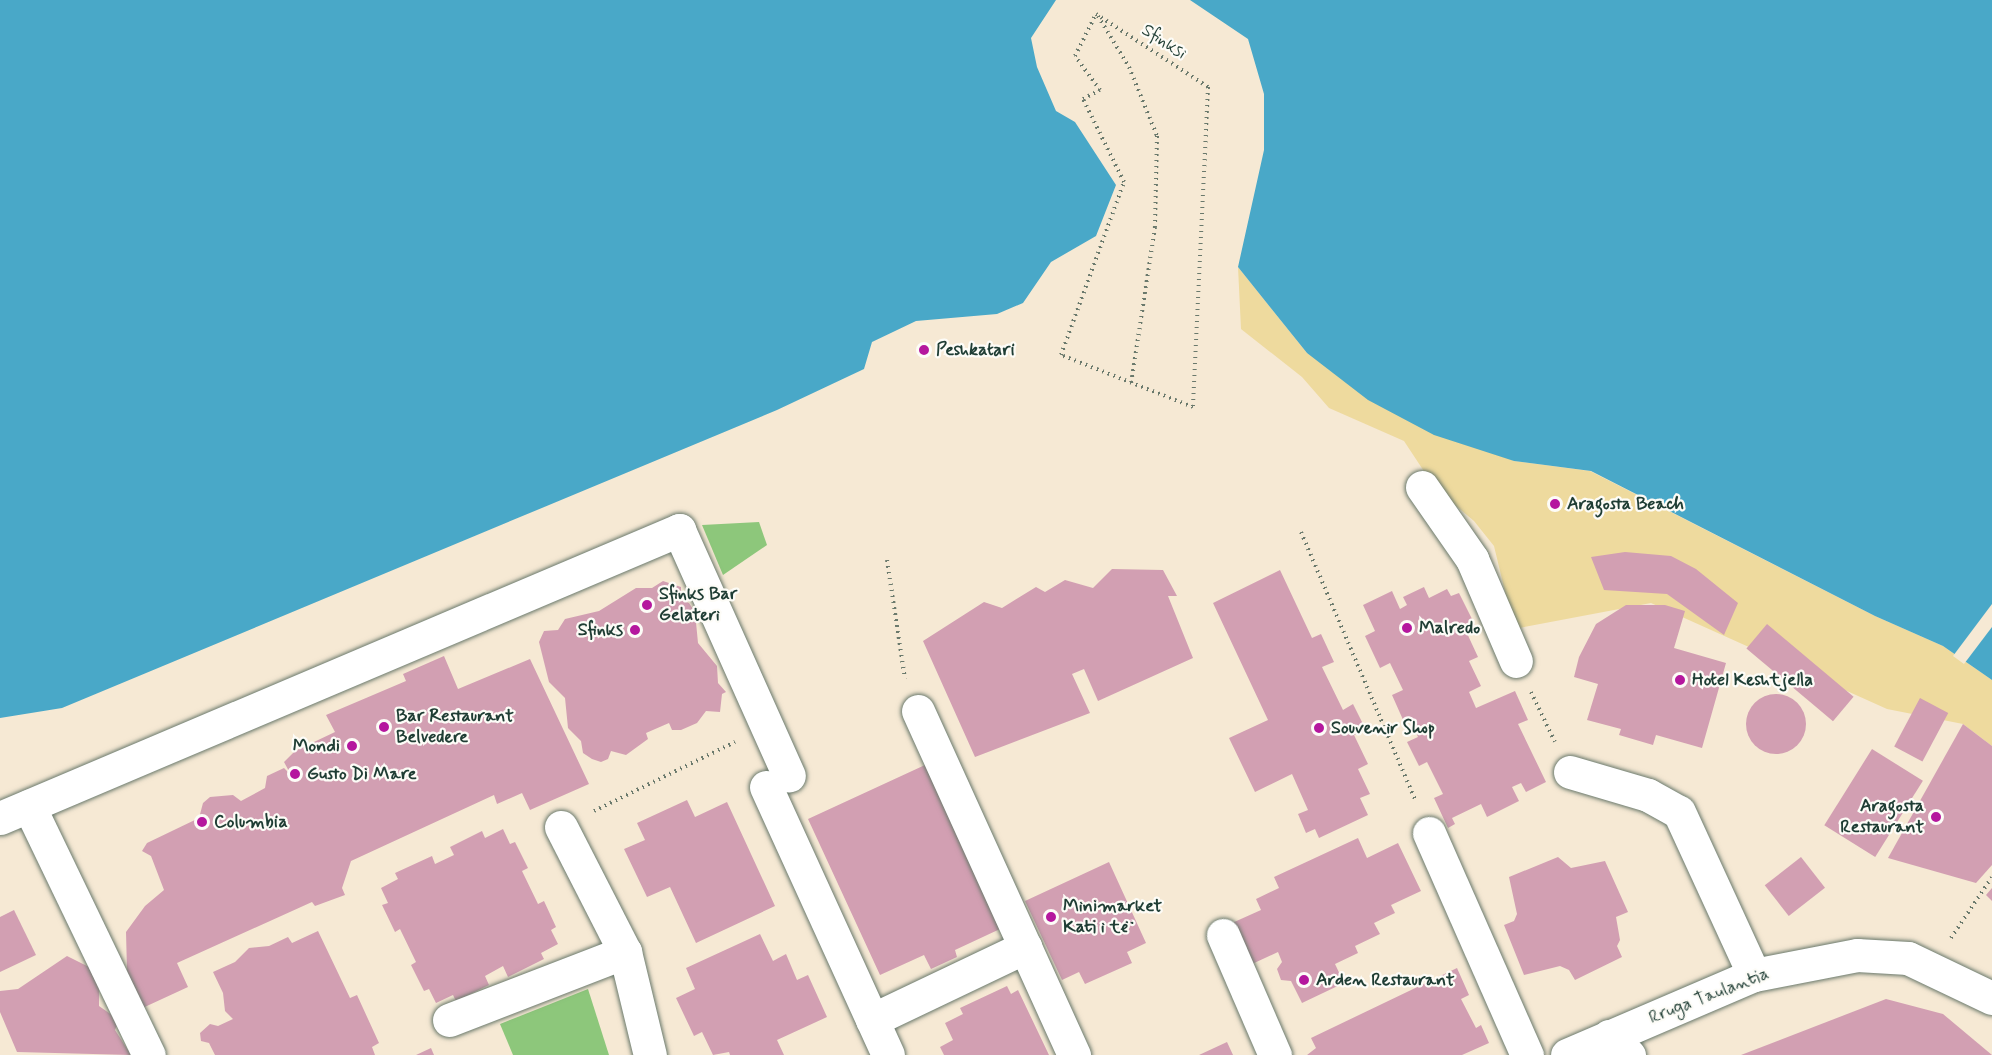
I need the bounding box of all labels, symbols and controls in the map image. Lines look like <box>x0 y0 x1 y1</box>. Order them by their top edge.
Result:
street label: Sfinksi <box>1137 20 1191 64</box>
place label: Peshkatari <box>936 339 1015 361</box>
marker: Peshkatari <box>917 343 931 357</box>
place label: Aragosta Beach <box>1567 493 1683 515</box>
marker: Aragosta Beach <box>1548 497 1562 511</box>
place label: Sfinks Bar Gelateri <box>659 584 737 626</box>
marker: Sfinks Bar Gelateri <box>640 598 654 612</box>
place label: Malredo <box>1419 617 1480 639</box>
place label: Sfinks <box>578 619 623 641</box>
marker: Malredo <box>1400 621 1414 635</box>
marker: Sfinks <box>628 623 642 637</box>
place label: Hotel Keshtjella <box>1692 669 1813 691</box>
marker: Hotel Keshtjella <box>1673 673 1687 687</box>
place label: Bar Restaurant Belvedere <box>396 706 513 748</box>
place label: Souvenir Shop <box>1331 717 1436 739</box>
marker: Bar Restaurant Belvedere <box>377 720 391 734</box>
marker: Souvenir Shop <box>1312 721 1326 735</box>
place label: Mondi <box>293 735 340 757</box>
marker: Mondi <box>345 739 359 753</box>
place label: Gusto Di Mare <box>307 763 413 785</box>
marker: Gusto Di Mare <box>288 767 302 781</box>
place label: Aragosta Restaurant <box>1840 796 1924 838</box>
marker: Aragosta Restaurant <box>1929 810 1943 824</box>
place label: Columbia <box>214 811 288 833</box>
marker: Columbia <box>195 815 209 829</box>
place label: Minimarket Kati i të <box>1063 896 1162 938</box>
marker: Minimarket Kati i të <box>1044 910 1058 924</box>
street label: Rruga Taulantia <box>1648 964 1770 1028</box>
place label: Arden Restaurant <box>1316 969 1455 991</box>
marker: Arden Restaurant <box>1297 973 1311 987</box>

